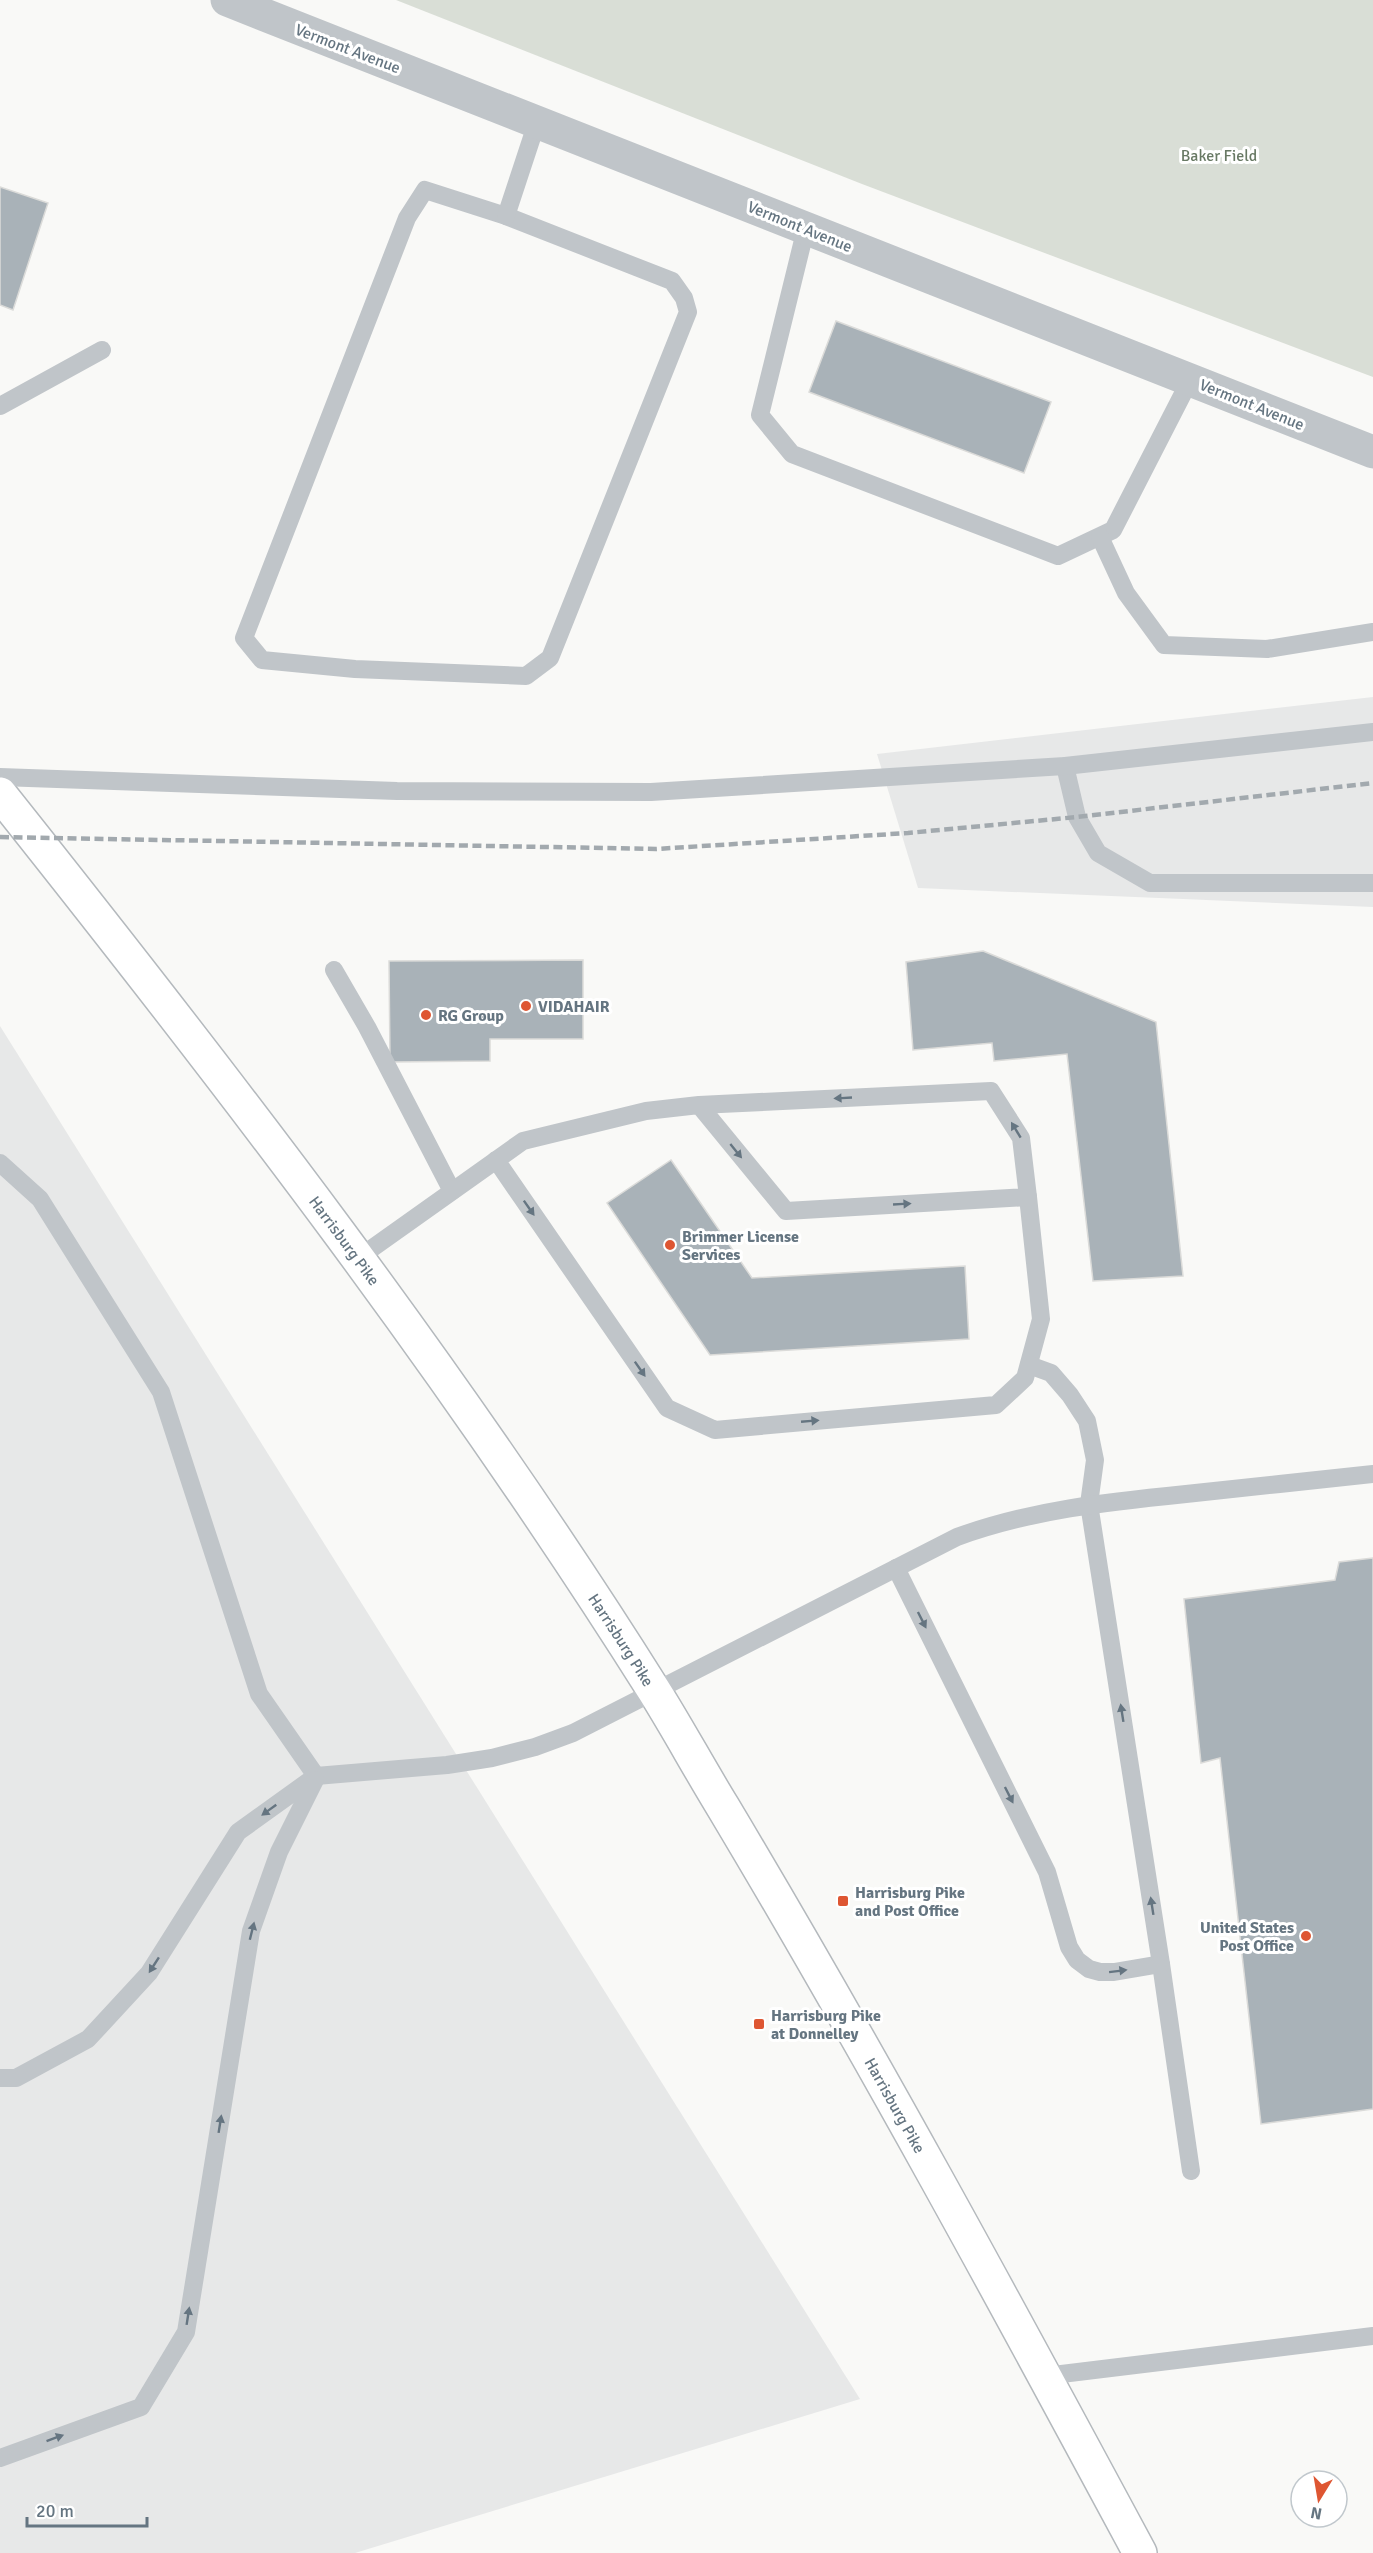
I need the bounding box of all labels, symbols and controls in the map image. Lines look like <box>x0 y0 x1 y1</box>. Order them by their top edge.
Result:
street label: Vermont Avenue <box>292 20 403 78</box>
park label: Baker Field <box>1181 146 1257 166</box>
street label: Vermont Avenue <box>744 197 855 257</box>
street label: Vermont Avenue <box>1196 375 1307 435</box>
place label: VIDAHAIR <box>538 997 610 1017</box>
marker: VIDAHAIR <box>519 999 533 1013</box>
place label: RG Group <box>438 1006 504 1026</box>
marker: RG Group <box>419 1008 433 1022</box>
one-way arrow <box>834 1094 853 1103</box>
one-way arrow <box>1010 1122 1021 1138</box>
one-way arrow <box>729 1143 742 1158</box>
street label: Harrisburg Pike <box>304 1192 383 1290</box>
one-way arrow <box>524 1200 535 1216</box>
one-way arrow <box>892 1200 911 1209</box>
place label: Brimmer License Services <box>682 1227 799 1265</box>
marker: Brimmer License Services <box>663 1238 677 1252</box>
one-way arrow <box>634 1360 646 1376</box>
one-way arrow <box>800 1417 819 1426</box>
street label: Harrisburg Pike <box>583 1590 658 1690</box>
one-way arrow <box>916 1611 926 1629</box>
one-way arrow <box>1117 1704 1126 1723</box>
one-way arrow <box>1004 1786 1014 1803</box>
one-way arrow <box>261 1804 277 1816</box>
place label: Harrisburg Pike and Post Office <box>855 1883 965 1921</box>
marker: Harrisburg Pike and Post Office <box>836 1894 850 1908</box>
one-way arrow <box>1148 1896 1157 1915</box>
place label: United States Post Office <box>1200 1918 1294 1956</box>
one-way arrow <box>248 1922 257 1940</box>
marker: United States Post Office <box>1299 1929 1313 1943</box>
one-way arrow <box>148 1956 160 1972</box>
one-way arrow <box>1108 1966 1127 1976</box>
place label: Harrisburg Pike at Donnelley <box>771 2006 881 2044</box>
marker: Harrisburg Pike at Donnelley <box>752 2017 766 2031</box>
street label: Harrisburg Pike <box>860 2054 929 2157</box>
one-way arrow <box>215 2114 224 2133</box>
one-way arrow <box>184 2306 193 2325</box>
one-way arrow <box>46 2433 64 2442</box>
north arrow <box>1289 2469 1349 2529</box>
scale bar <box>27 2490 147 2528</box>
text: 20 m <box>36 2500 74 2522</box>
text: N <box>1309 2502 1324 2524</box>

